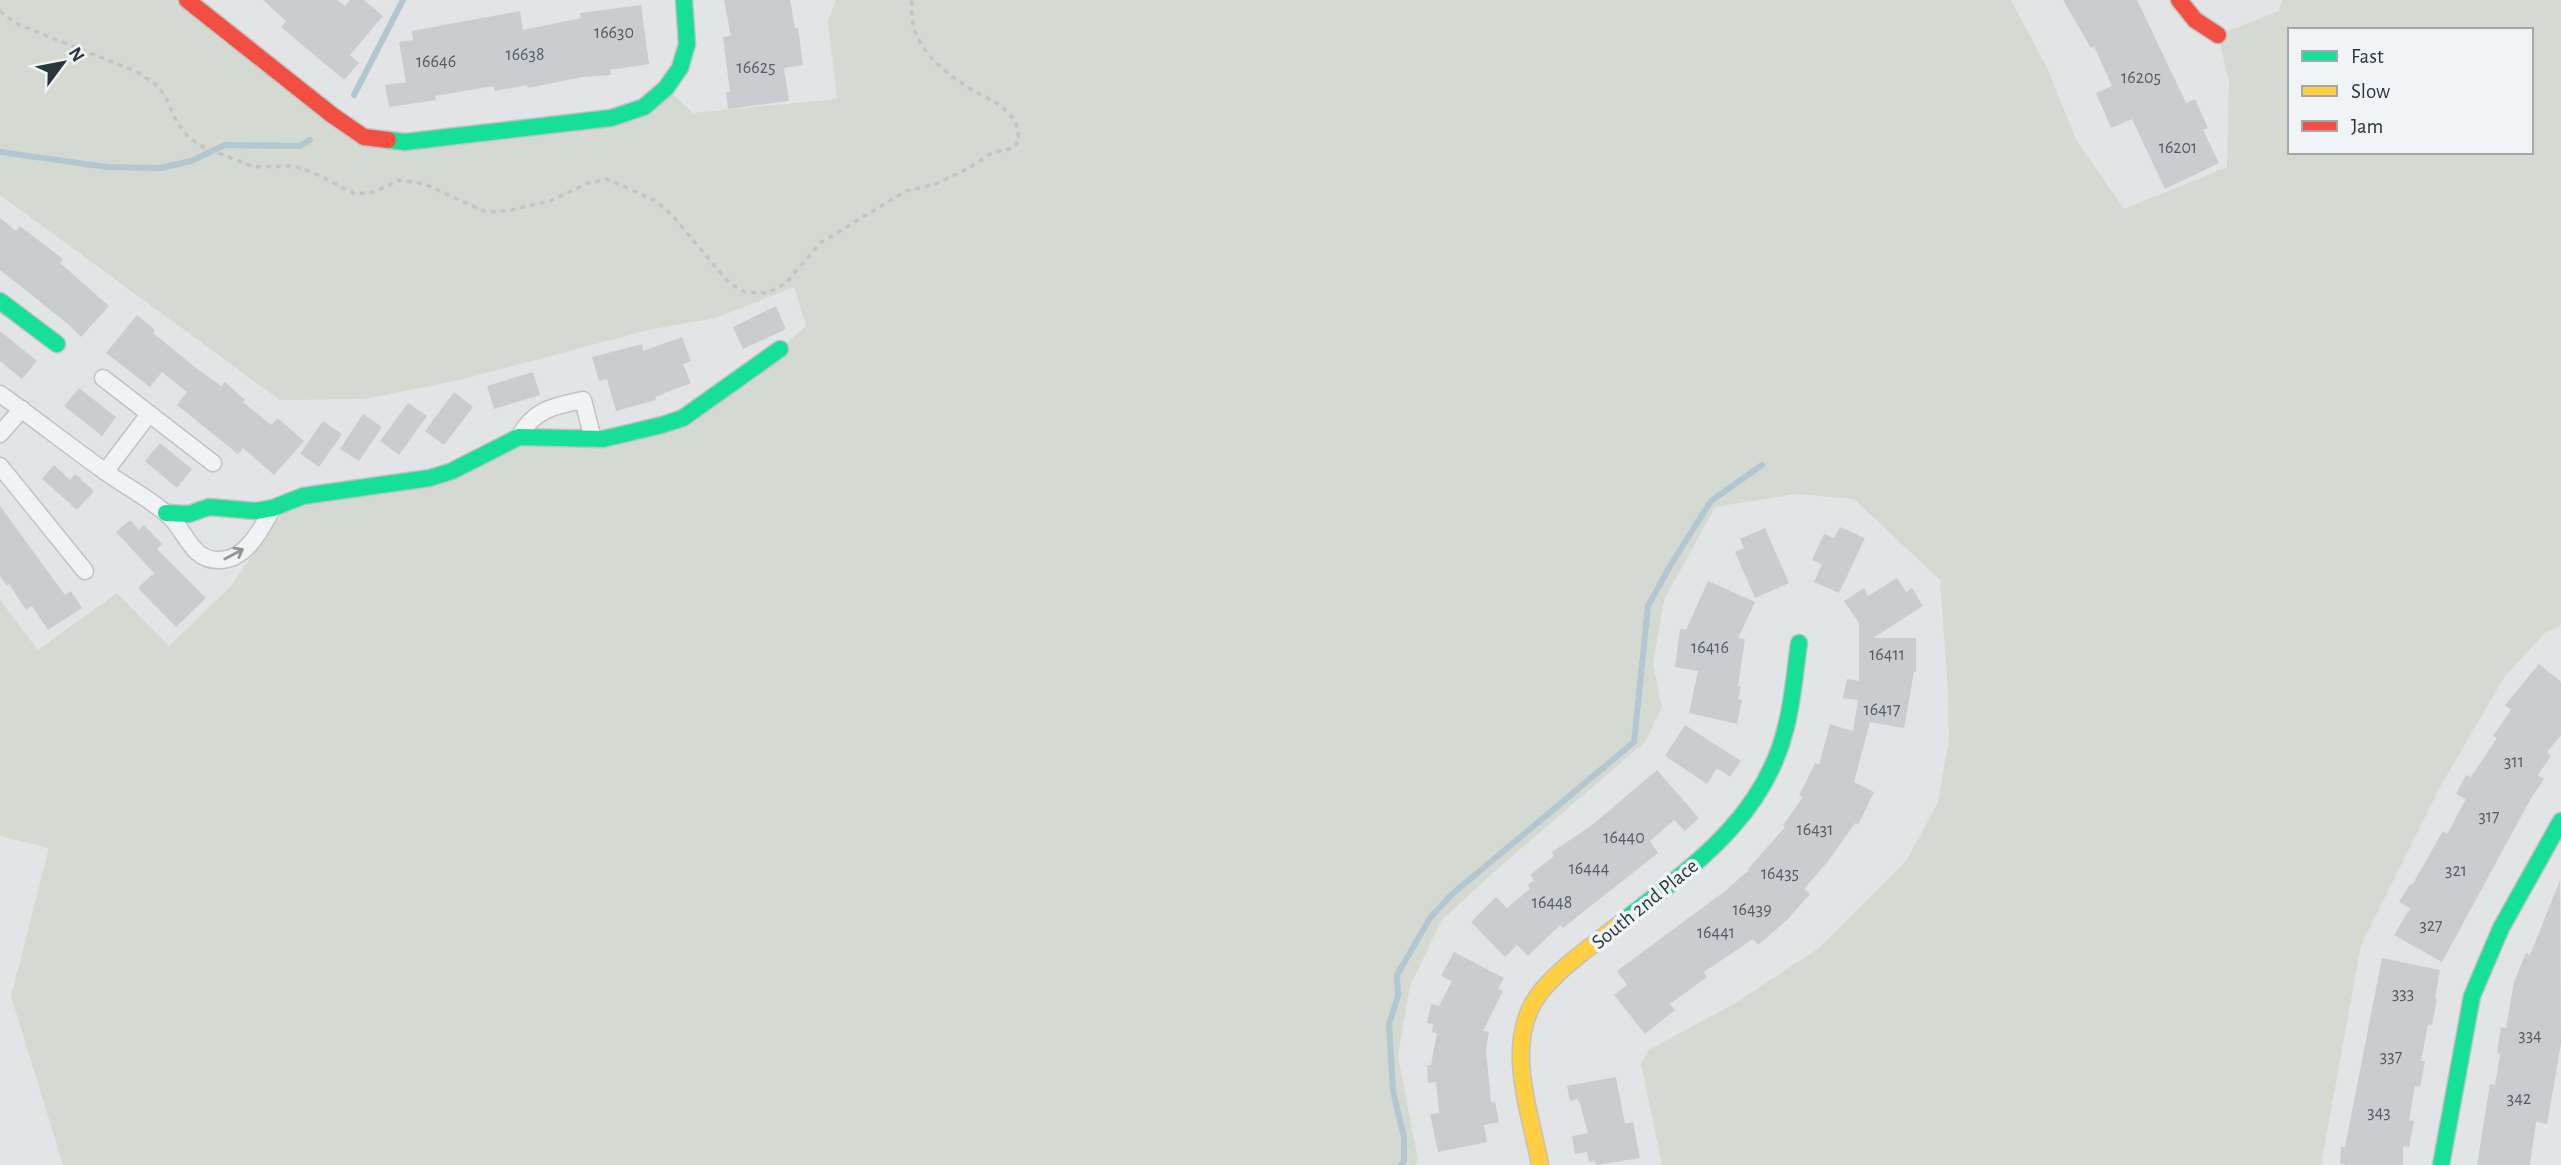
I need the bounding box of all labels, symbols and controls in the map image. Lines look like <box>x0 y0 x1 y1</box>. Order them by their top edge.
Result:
house number: 16630 <box>594 24 634 42</box>
north arrow <box>28 28 98 98</box>
legend <box>2288 28 2533 154</box>
text: N <box>65 44 88 65</box>
house number: 16638 <box>505 46 545 64</box>
text: Fast <box>2351 46 2384 67</box>
house number: 16646 <box>416 53 456 71</box>
house number: 16625 <box>737 59 775 77</box>
house number: 16205 <box>2121 69 2161 87</box>
text: Slow <box>2351 81 2390 102</box>
text: Jam <box>2351 116 2383 137</box>
house number: 16201 <box>2159 139 2197 157</box>
one-way arrow <box>224 547 244 561</box>
house number: 16416 <box>1691 639 1729 657</box>
house number: 16411 <box>1869 646 1905 664</box>
house number: 16417 <box>1863 701 1901 719</box>
house number: 311 <box>2504 753 2524 771</box>
house number: 317 <box>2478 808 2500 826</box>
house number: 16431 <box>1797 821 1833 839</box>
house number: 16440 <box>1603 829 1645 847</box>
street label: South 2nd Place <box>1588 855 1702 953</box>
house number: 16444 <box>1569 860 1610 878</box>
house number: 321 <box>2445 862 2467 880</box>
house number: 16435 <box>1761 865 1799 883</box>
house number: 16448 <box>1532 894 1572 912</box>
house number: 16439 <box>1732 901 1772 919</box>
house number: 327 <box>2419 917 2443 935</box>
house number: 16441 <box>1697 924 1735 942</box>
house number: 333 <box>2392 985 2414 1003</box>
house number: 334 <box>2518 1027 2542 1045</box>
house number: 337 <box>2380 1048 2402 1066</box>
house number: 342 <box>2507 1090 2531 1108</box>
house number: 343 <box>2367 1104 2391 1122</box>

